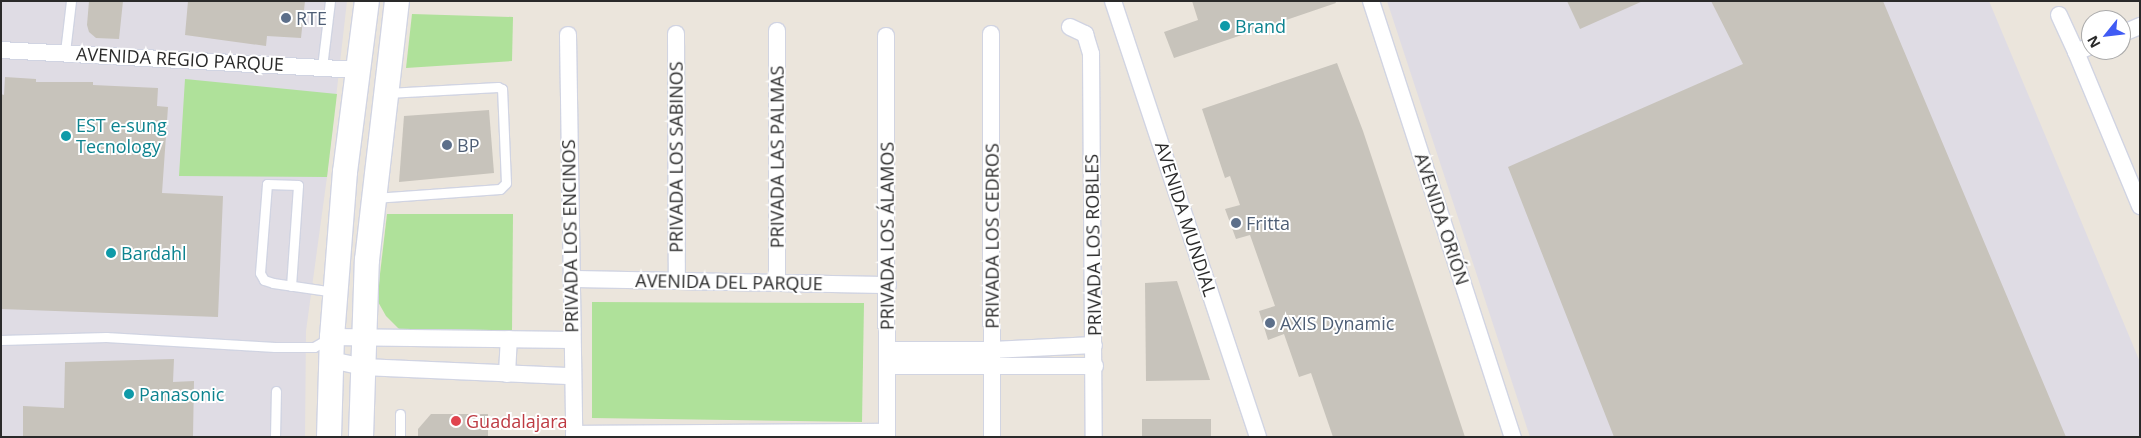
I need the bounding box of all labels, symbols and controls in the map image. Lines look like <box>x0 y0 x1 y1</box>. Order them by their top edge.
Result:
place label: RTE <box>296 7 327 29</box>
north arrow <box>2081 10 2131 60</box>
marker: RTE <box>280 12 292 24</box>
place label: Brand <box>1235 15 1286 37</box>
marker: Brand <box>1219 20 1231 32</box>
text: N <box>2082 32 2104 52</box>
street label: AVENIDA REGIO PARQUE <box>75 43 285 75</box>
street label: PRIVADA LOS SABINOS <box>665 61 687 253</box>
street label: PRIVADA LAS PALMAS <box>766 66 788 248</box>
place label: EST e-sung Tecnology <box>76 115 167 158</box>
marker: EST e-sung Tecnology <box>60 130 72 142</box>
place label: BP <box>457 134 479 156</box>
marker: BP <box>441 139 453 151</box>
street label: PRIVADA LOS ENCINOS <box>558 139 582 333</box>
street label: AVENIDA MUNDIAL <box>1151 139 1221 299</box>
street label: PRIVADA LOS ÁLAMOS <box>876 142 898 330</box>
street label: PRIVADA LOS CEDROS <box>981 143 1003 329</box>
street label: AVENIDA ORIÓN <box>1410 150 1474 288</box>
street label: PRIVADA LOS ROBLES <box>1081 154 1105 336</box>
place label: Fritta <box>1246 212 1290 234</box>
marker: Fritta <box>1230 217 1242 229</box>
place label: Bardahl <box>121 242 187 264</box>
marker: Bardahl <box>105 247 117 259</box>
street label: AVENIDA DEL PARQUE <box>635 270 823 294</box>
place label: AXIS Dynamic <box>1280 312 1394 334</box>
marker: AXIS Dynamic <box>1264 317 1276 329</box>
place label: Panasonic <box>139 383 224 405</box>
marker: Panasonic <box>123 388 135 400</box>
place label: Guadalajara <box>466 410 568 432</box>
marker: Guadalajara <box>450 415 462 427</box>

